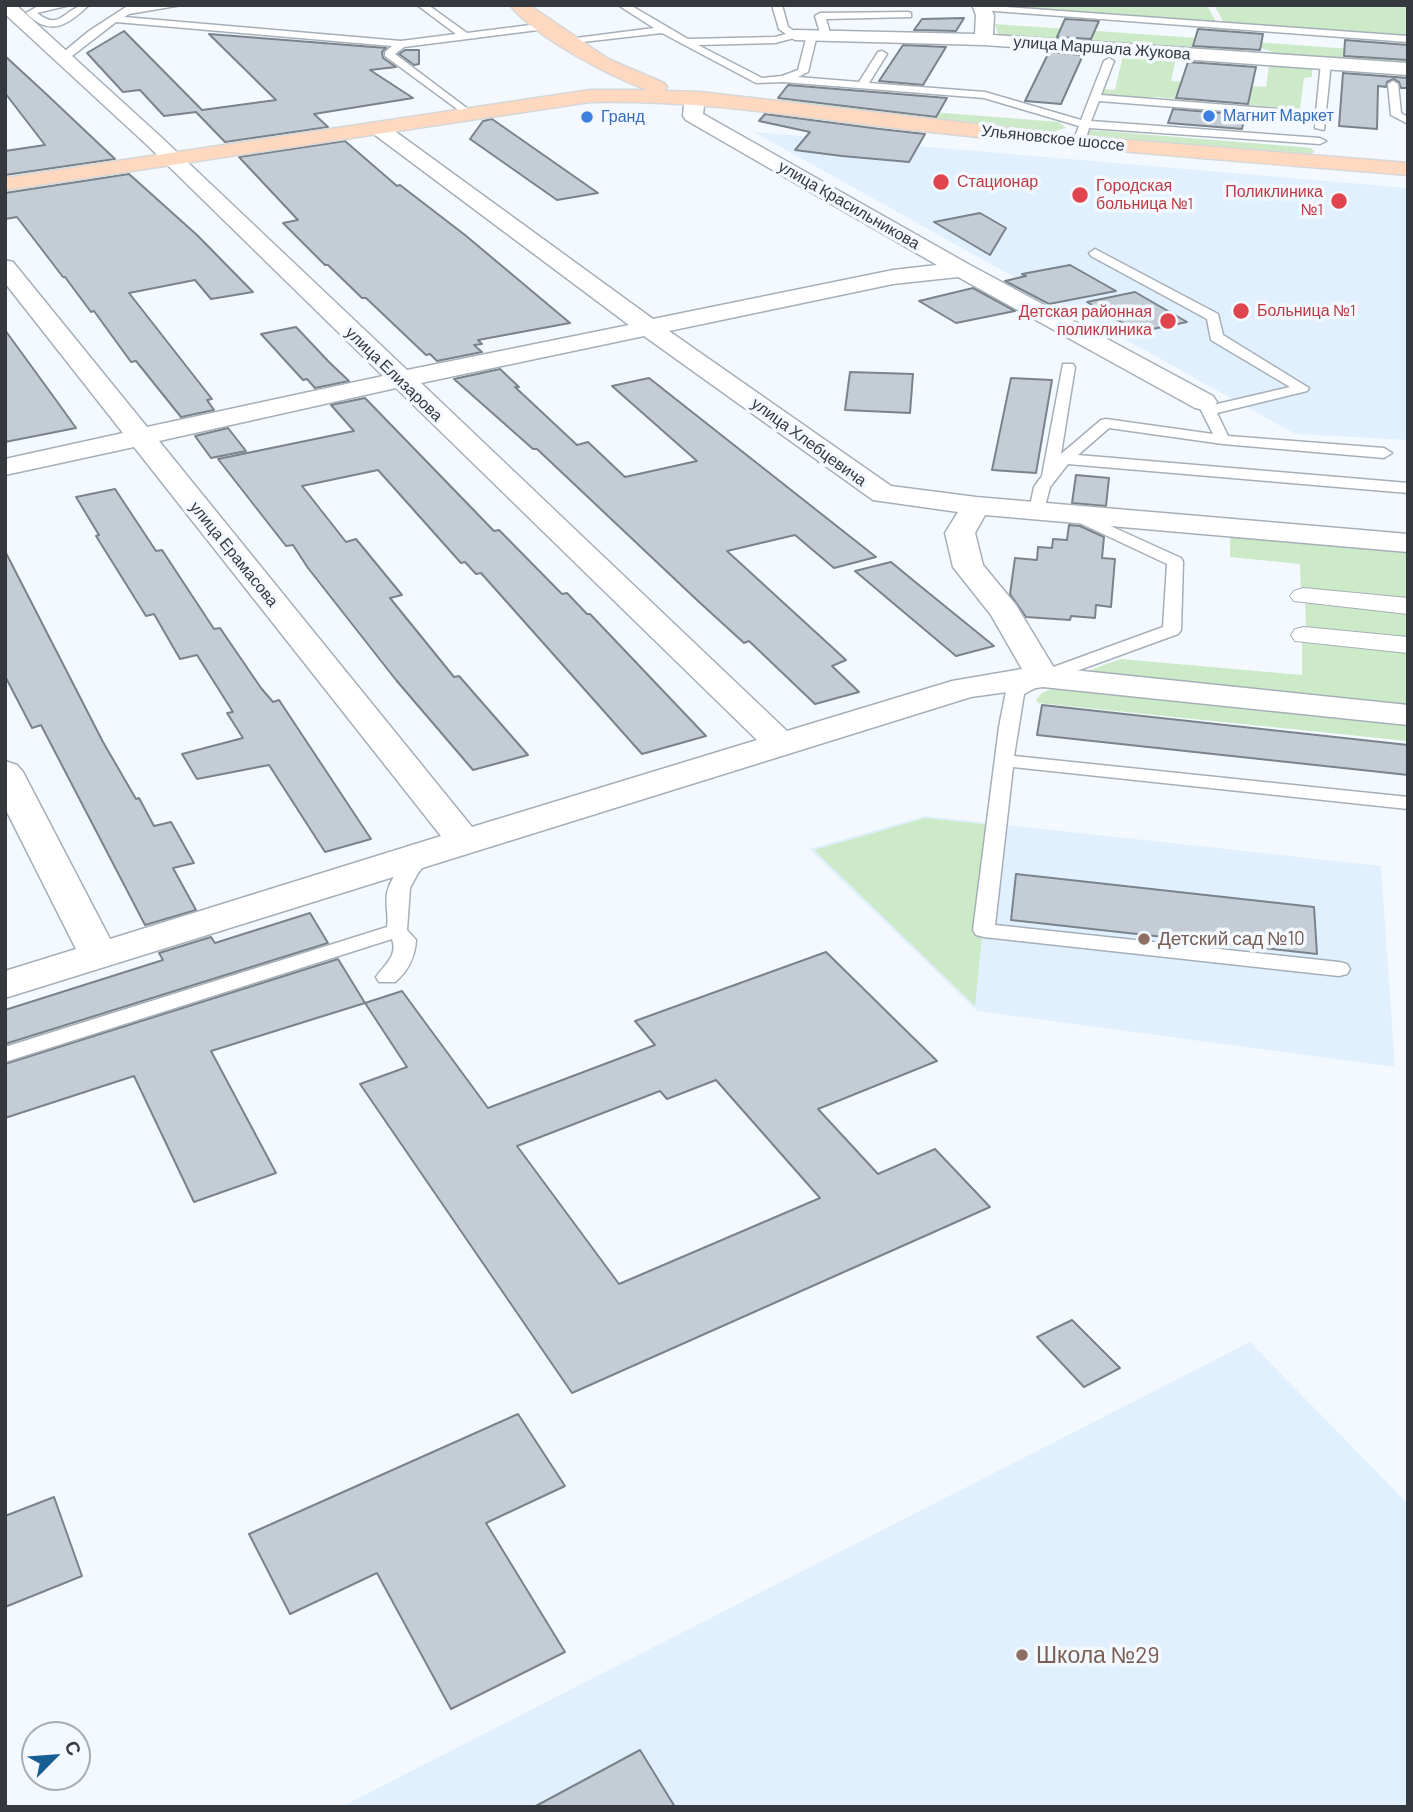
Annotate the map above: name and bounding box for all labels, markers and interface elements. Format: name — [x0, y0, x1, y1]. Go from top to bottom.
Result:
street label: улица Маршала Жукова — [1013, 32, 1191, 64]
place label: Магнит Маркет — [1223, 106, 1334, 126]
place label: Гранд — [601, 107, 645, 127]
marker: Магнит Маркет — [1201, 108, 1217, 124]
marker: Гранд — [579, 109, 595, 125]
street label: Ульяновское шоссе — [980, 121, 1126, 155]
street label: улица Красильникова — [775, 157, 923, 253]
marker: Стационар — [931, 172, 951, 192]
place label: Стационар — [957, 172, 1038, 192]
place label: Городская больница №1 — [1096, 176, 1193, 214]
place label: Поликлиника №1 — [1225, 182, 1323, 220]
marker: Городская больница №1 — [1070, 185, 1090, 205]
marker: Поликлиника №1 — [1329, 191, 1349, 211]
marker: Больница №1 — [1231, 301, 1251, 321]
place label: Больница №1 — [1257, 301, 1356, 321]
place label: Детская районная поликлиника — [1019, 302, 1152, 340]
marker: Детская районная поликлиника — [1158, 311, 1178, 331]
street label: улица Елизарова — [342, 323, 446, 425]
street label: улица Хлебцевича — [748, 394, 870, 490]
street label: улица Ерамасова — [186, 498, 282, 610]
place label: Детский сад №10 — [1158, 928, 1305, 950]
marker: Детский сад №10 — [1136, 931, 1152, 947]
place label: Школа №29 — [1036, 1641, 1159, 1669]
marker: Школа №29 — [1014, 1647, 1030, 1663]
north arrow — [21, 1721, 91, 1791]
text: С — [60, 1737, 87, 1759]

